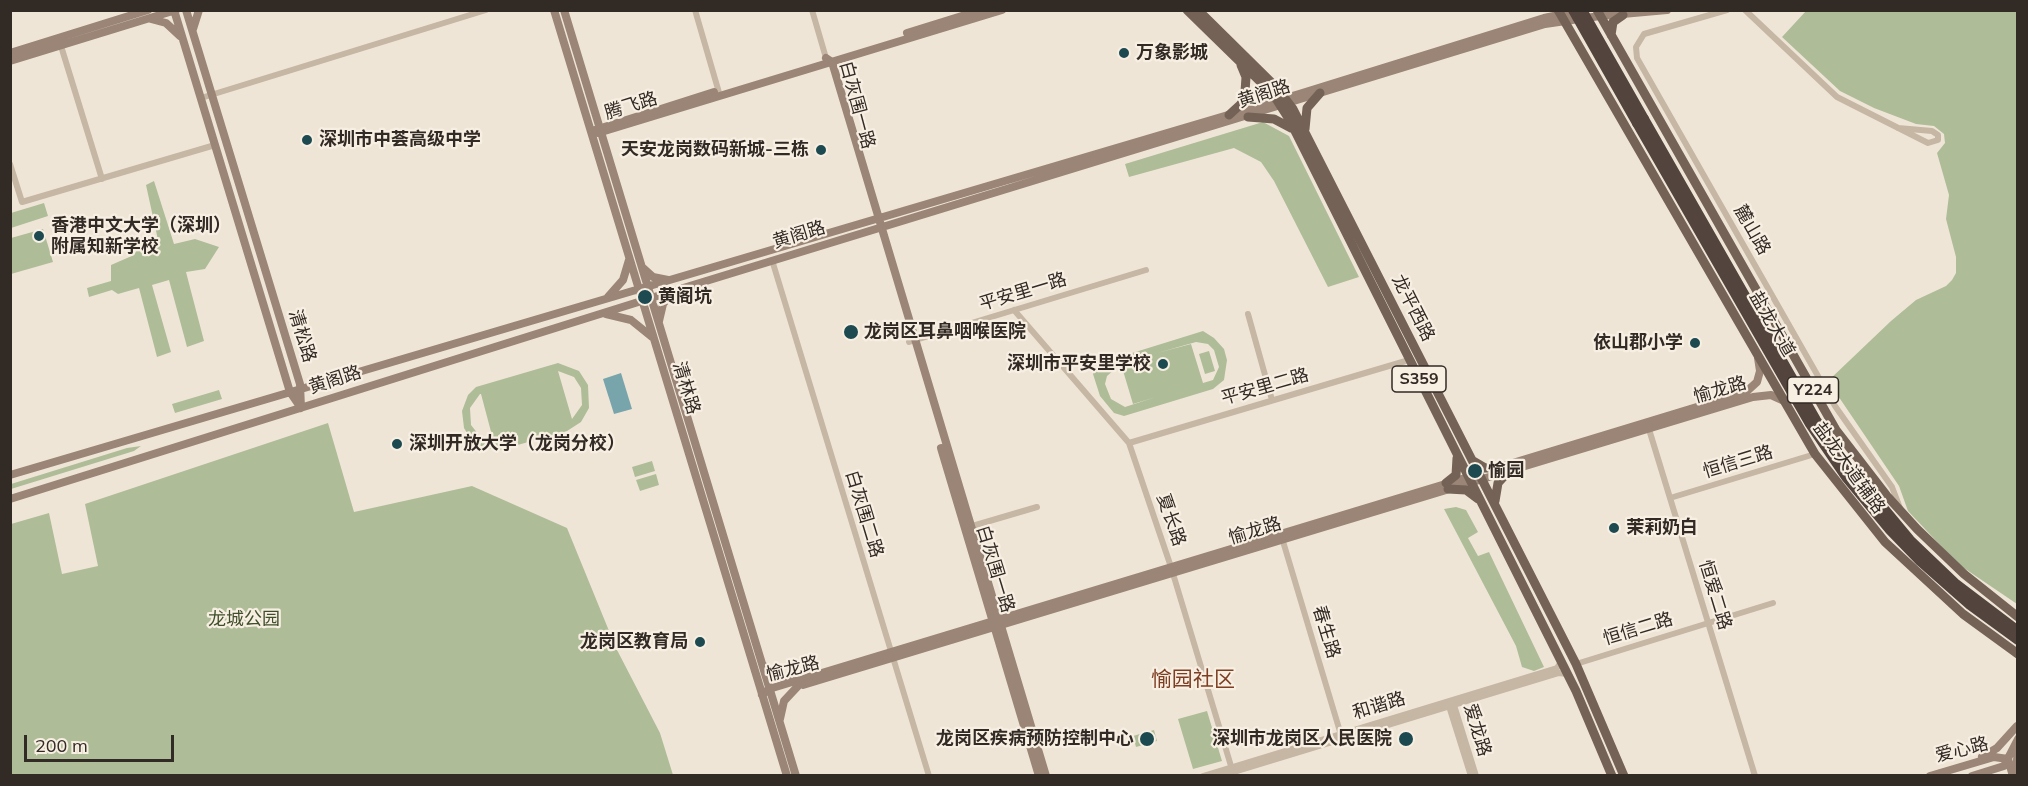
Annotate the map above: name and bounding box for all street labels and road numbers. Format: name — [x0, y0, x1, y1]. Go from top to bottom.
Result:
street label: 白灰围一路 — [835, 59, 879, 151]
street label: 黄阁路 — [1235, 75, 1293, 113]
street label: 腾飞路 — [602, 88, 660, 124]
street label: 麓山路 — [1729, 201, 1775, 259]
street label: 黄阁路 — [770, 217, 828, 253]
street label: 平安里一路 — [977, 269, 1069, 315]
street label: 龙平西路 — [1387, 271, 1439, 345]
street label: 盐龙大道 — [1745, 287, 1799, 361]
street label: 清松路 — [284, 307, 320, 365]
street label: 清林路 — [668, 359, 704, 417]
street label: 黄阁路 — [306, 361, 364, 399]
street label: 平安里二路 — [1219, 364, 1311, 410]
road number: S359 — [1392, 366, 1446, 392]
street label: 愉龙路 — [1691, 372, 1749, 408]
road number: Y224 — [1788, 377, 1838, 403]
street label: 盐龙大道辅路 — [1809, 418, 1889, 518]
street label: 恒信三路 — [1700, 441, 1776, 483]
street label: 白灰围二路 — [841, 468, 887, 560]
street label: 夏长路 — [1152, 491, 1190, 549]
street label: 愉龙路 — [1226, 513, 1284, 549]
street label: 白灰围一路 — [972, 523, 1018, 615]
street label: 恒爱二路 — [1694, 557, 1736, 633]
street label: 春生路 — [1308, 603, 1344, 661]
street label: 恒信二路 — [1600, 608, 1676, 650]
street label: 愉龙路 — [764, 652, 822, 686]
street label: 和谐路 — [1350, 688, 1408, 724]
street label: 爱龙路 — [1459, 701, 1495, 759]
street label: 爱心路 — [1933, 733, 1991, 767]

